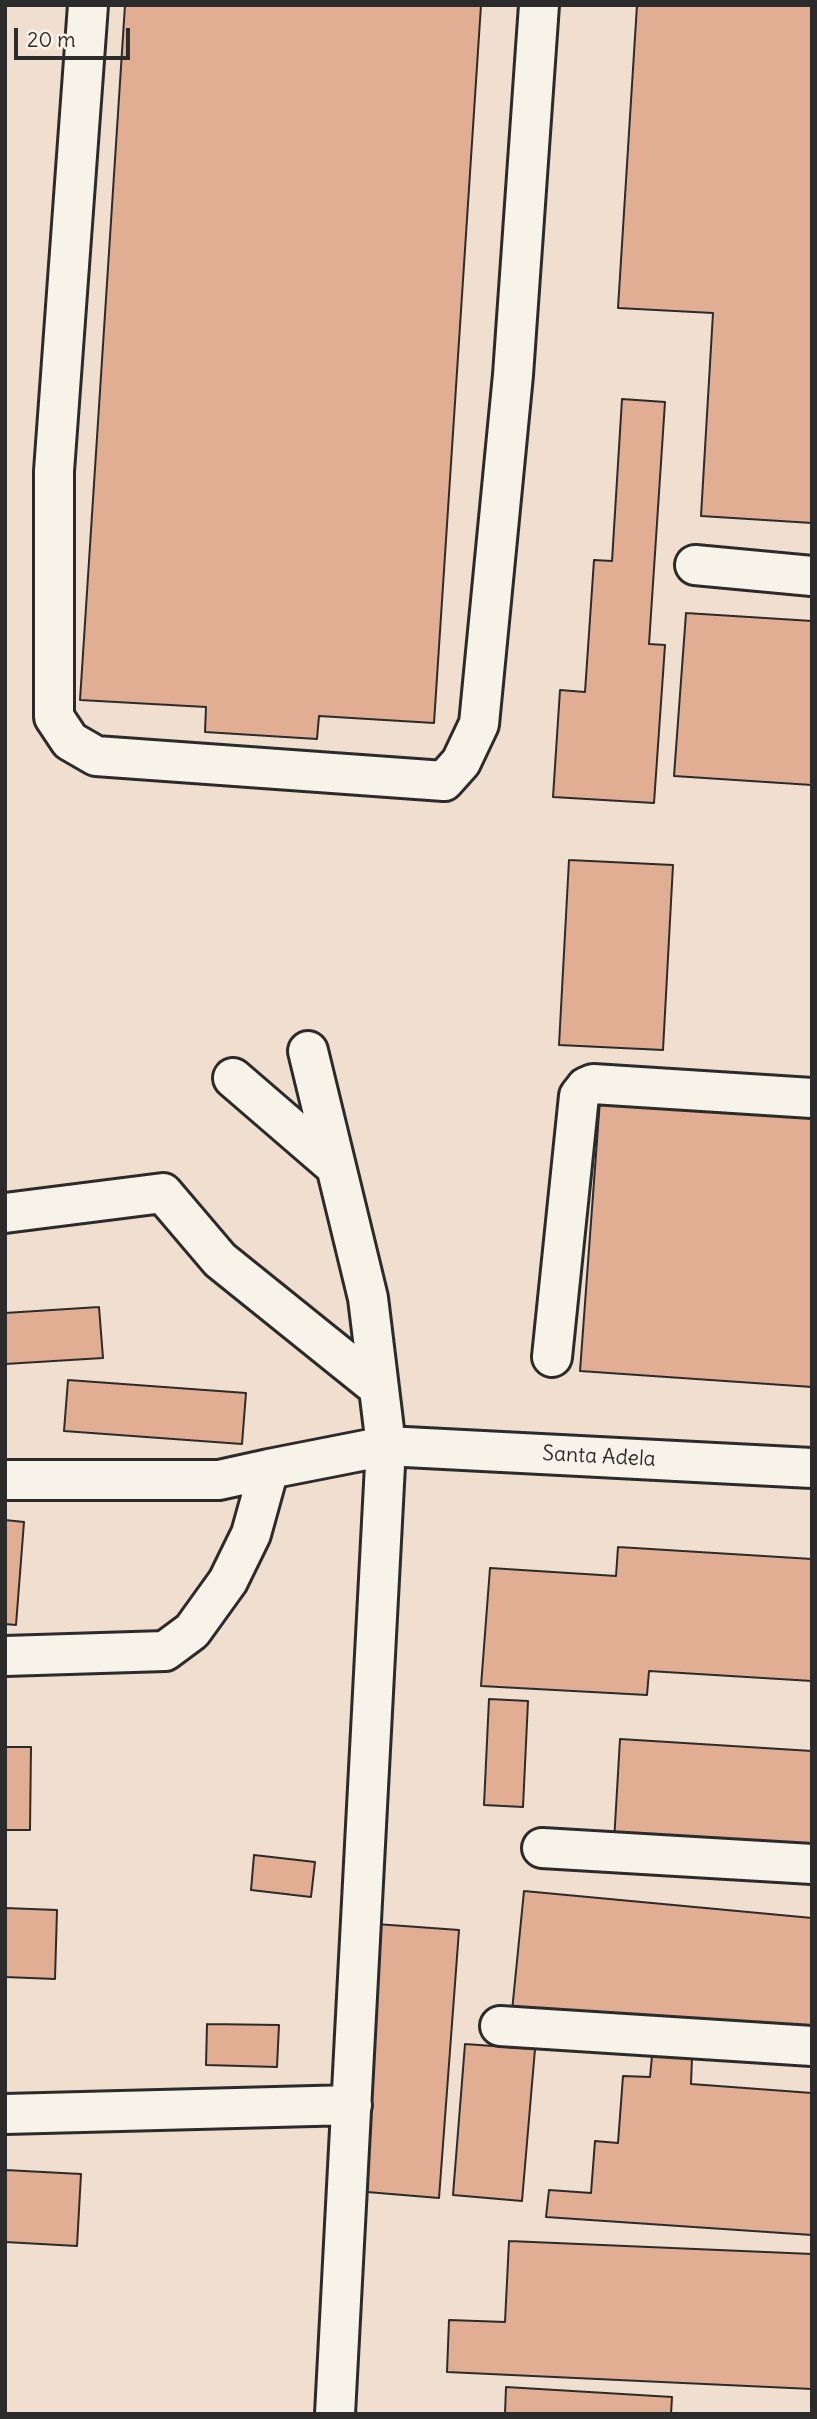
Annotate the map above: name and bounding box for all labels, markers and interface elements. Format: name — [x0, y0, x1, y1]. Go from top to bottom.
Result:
scale bar — [18, 14, 133, 58]
text: 20 m — [27, 26, 76, 53]
street label: Santa Adela — [542, 1441, 656, 1473]

